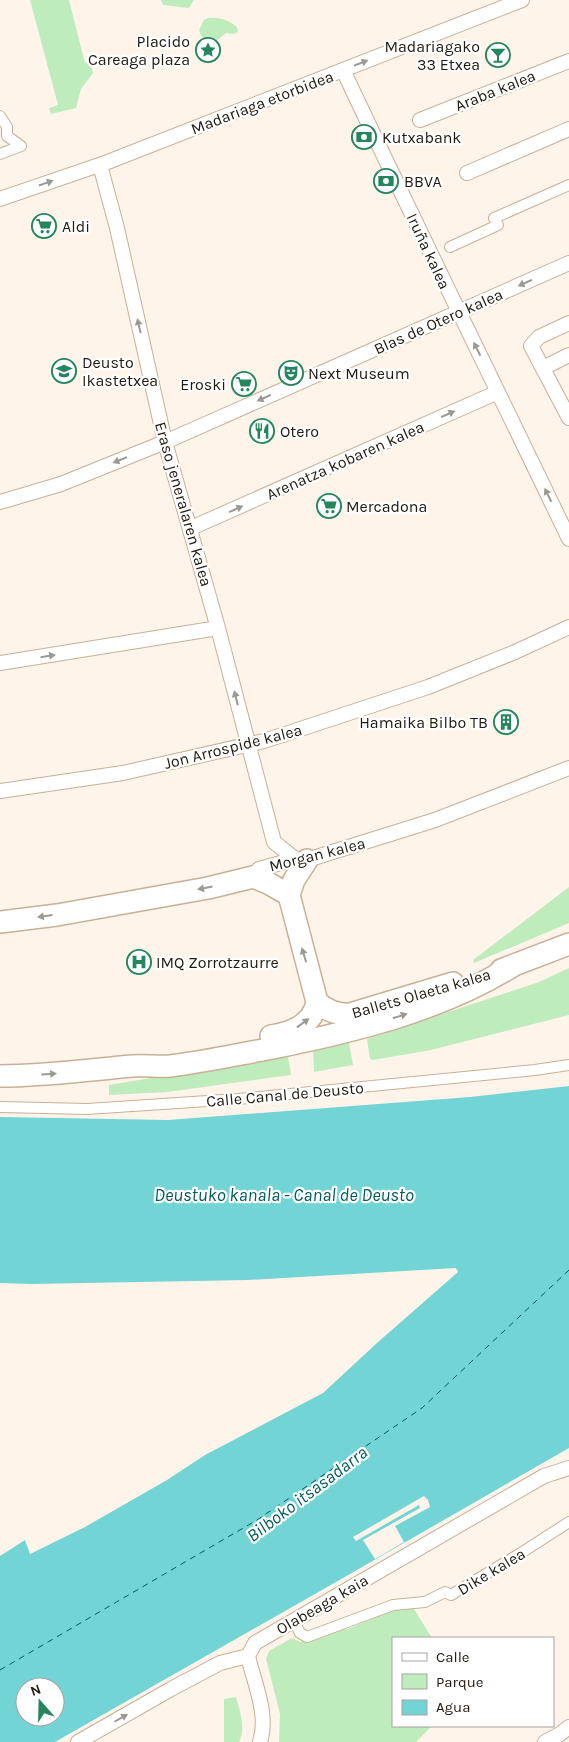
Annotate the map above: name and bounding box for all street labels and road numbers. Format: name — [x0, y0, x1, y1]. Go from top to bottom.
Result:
street label: Araba kalea — [452, 66, 538, 115]
street label: Madariaga etorbidea — [188, 67, 336, 138]
street label: Iruña kalea — [403, 210, 454, 292]
street label: Blas de Otero kalea — [371, 284, 506, 358]
street label: Arenatza kobaren kalea — [263, 417, 427, 504]
street label: Eraso jeneralaren kalea — [151, 420, 216, 589]
street label: Jon Arrospide kalea — [162, 720, 304, 773]
street label: Morgan kalea — [267, 833, 367, 876]
street label: Ballets Olaeta kalea — [349, 965, 493, 1022]
street label: Calle Canal de Deusto — [205, 1078, 365, 1111]
street label: Dike kalea — [454, 1544, 529, 1599]
street label: Olabeaga kaia — [273, 1570, 372, 1638]

